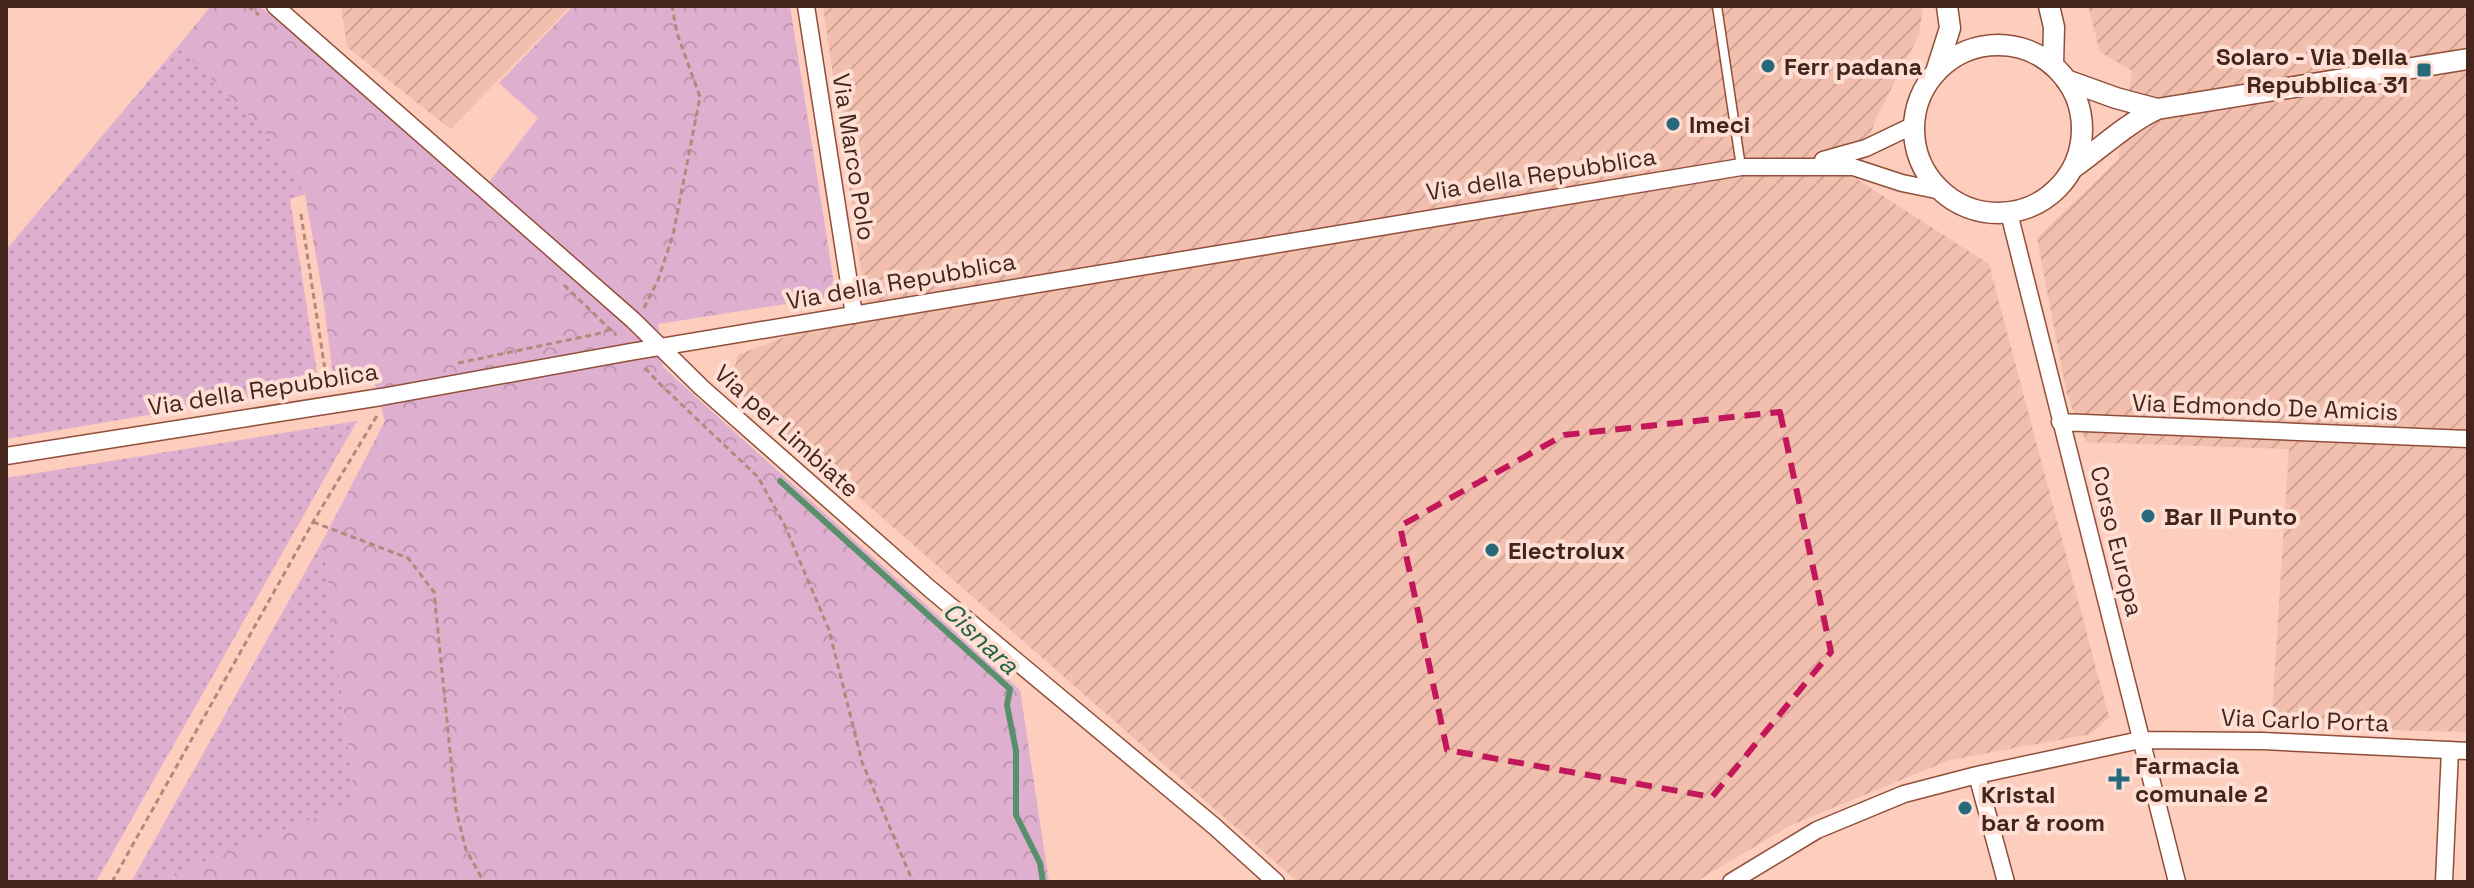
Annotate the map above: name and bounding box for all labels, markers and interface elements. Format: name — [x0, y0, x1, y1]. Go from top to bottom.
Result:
place label: Solaro - Via Della Repubblica 31 — [2216, 41, 2408, 100]
place label: Ferr padana — [1784, 51, 1923, 82]
marker: Ferr padana — [1759, 57, 1777, 75]
marker: Solaro - Via Della Repubblica 31 — [2415, 61, 2433, 79]
street label: Via Marco Polo — [825, 71, 883, 243]
place label: Imeci — [1689, 109, 1750, 140]
marker: Imeci — [1664, 115, 1682, 133]
street label: Via della Repubblica — [1424, 140, 1658, 207]
street label: Via della Repubblica — [784, 246, 1018, 316]
street label: Via della Repubblica — [146, 355, 380, 422]
street label: Via per Limbiate — [708, 358, 866, 504]
street label: Via Edmondo De Amicis — [2131, 387, 2399, 427]
street label: Corso Europa — [2083, 463, 2151, 619]
place label: Bar Il Punto — [2164, 501, 2297, 532]
marker: Bar Il Punto — [2139, 507, 2157, 525]
place label: Electrolux — [1508, 535, 1625, 566]
marker: Electrolux — [1483, 541, 1501, 559]
water label: Cisnara — [936, 594, 1027, 683]
street label: Via Carlo Porta — [2220, 702, 2390, 738]
place label: Farmacia comunale 2 — [2135, 750, 2268, 809]
marker: Farmacia comunale 2 — [2110, 770, 2128, 788]
place label: Kristal bar & room — [1981, 779, 2105, 838]
marker: Kristal bar & room — [1956, 799, 1974, 817]

